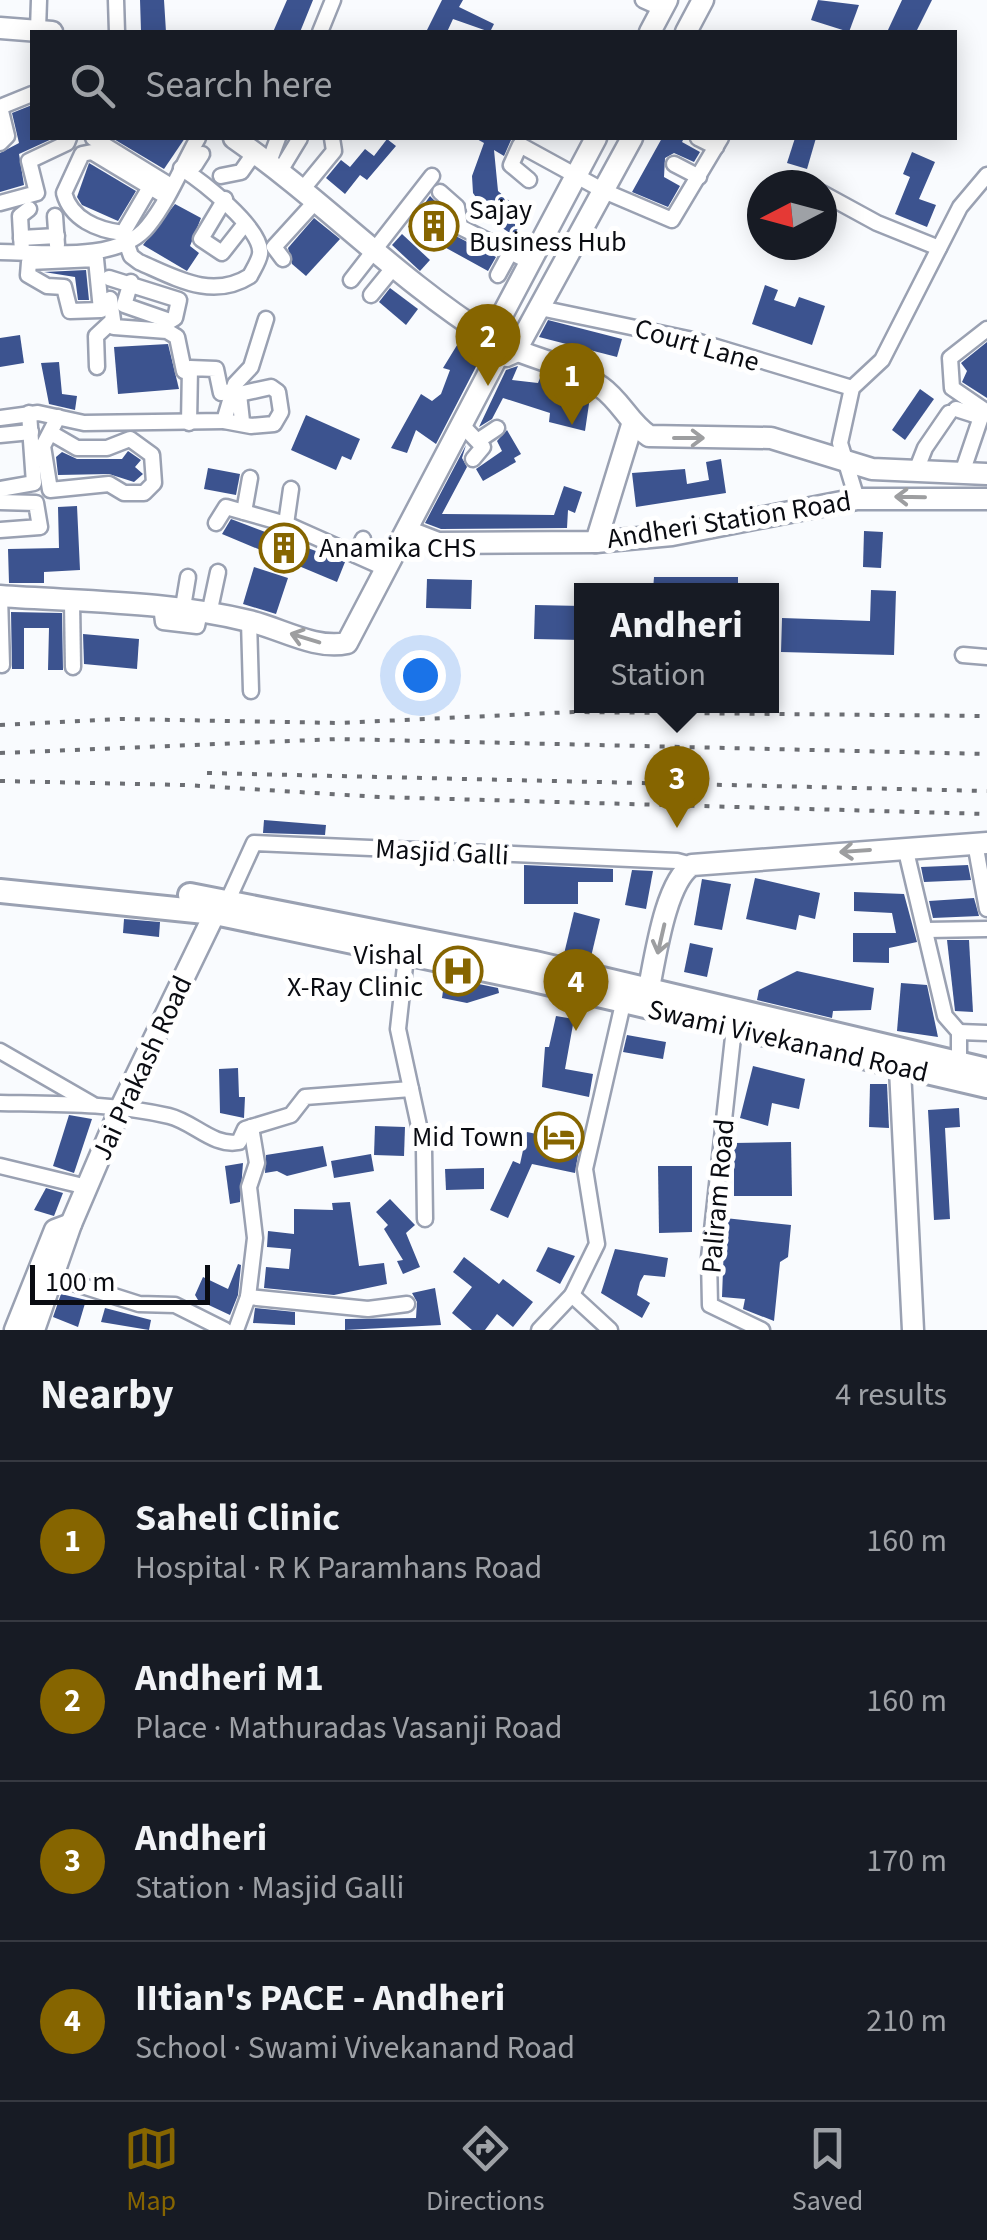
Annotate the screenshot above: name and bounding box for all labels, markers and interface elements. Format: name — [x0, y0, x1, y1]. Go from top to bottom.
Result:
search box — [30, 30, 957, 140]
icon: search — [65, 58, 120, 113]
text: Search here — [145, 58, 332, 112]
north arrow — [747, 170, 837, 260]
place label: Sajay Business Hub — [469, 190, 627, 262]
building icon: Sajay Business Hub — [408, 200, 460, 252]
pin: 2 — [456, 304, 520, 386]
street label: Court Lane — [630, 308, 764, 382]
pin: 1 — [540, 342, 604, 425]
one-way arrow — [672, 429, 704, 448]
street label: Andheri Station Road — [604, 481, 854, 559]
one-way arrow — [894, 488, 926, 506]
building icon: Anamika CHS — [258, 522, 310, 574]
place label: Anamika CHS — [319, 528, 476, 568]
popup — [574, 583, 779, 713]
text: Andheri — [610, 598, 743, 652]
one-way arrow — [290, 628, 322, 646]
your location — [395, 650, 446, 701]
text: Station — [610, 652, 706, 698]
pin: 3 — [644, 746, 710, 828]
street label: Masjid Galli — [374, 829, 510, 875]
one-way arrow — [839, 841, 871, 860]
one-way arrow — [651, 922, 669, 954]
place label: Vishal X-Ray Clinic — [287, 935, 423, 1007]
hospital icon: Vishal X-Ray Clinic — [432, 945, 484, 997]
pin: 4 — [544, 948, 608, 1031]
street label: Jai Prakash Road — [82, 969, 202, 1167]
street label: Swami Vivekanand Road — [644, 989, 932, 1093]
hotel icon: Mid Town — [533, 1111, 585, 1163]
place label: Mid Town — [412, 1117, 524, 1157]
street label: Paliram Road — [691, 1117, 745, 1275]
scale bar — [30, 1260, 210, 1304]
text: 100 m — [45, 1262, 116, 1302]
text: Nearby — [40, 1365, 174, 1425]
text: 4 results — [835, 1372, 947, 1418]
text: Saheli Clinic — [135, 1491, 340, 1545]
text: 1 — [64, 1518, 81, 1564]
text: 160 m — [866, 1518, 947, 1564]
text: Hospital · R K Paramhans Road — [135, 1545, 542, 1591]
text: Andheri M1 — [135, 1651, 324, 1705]
text: 2 — [64, 1678, 81, 1724]
text: 160 m — [866, 1678, 947, 1724]
text: Place · Mathuradas Vasanji Road — [135, 1705, 563, 1751]
text: Andheri — [135, 1811, 267, 1865]
text: 3 — [64, 1838, 81, 1884]
text: 170 m — [866, 1838, 947, 1884]
text: Station · Masjid Galli — [135, 1865, 404, 1911]
text: IItian's PACE - Andheri — [135, 1971, 505, 2025]
text: 4 — [64, 1998, 81, 2044]
text: 210 m — [866, 1998, 947, 2044]
text: School · Swami Vivekanand Road — [135, 2025, 575, 2071]
tab: Map — [124, 2121, 179, 2221]
tab: Directions — [426, 2121, 545, 2221]
tab: Saved — [792, 2121, 863, 2221]

